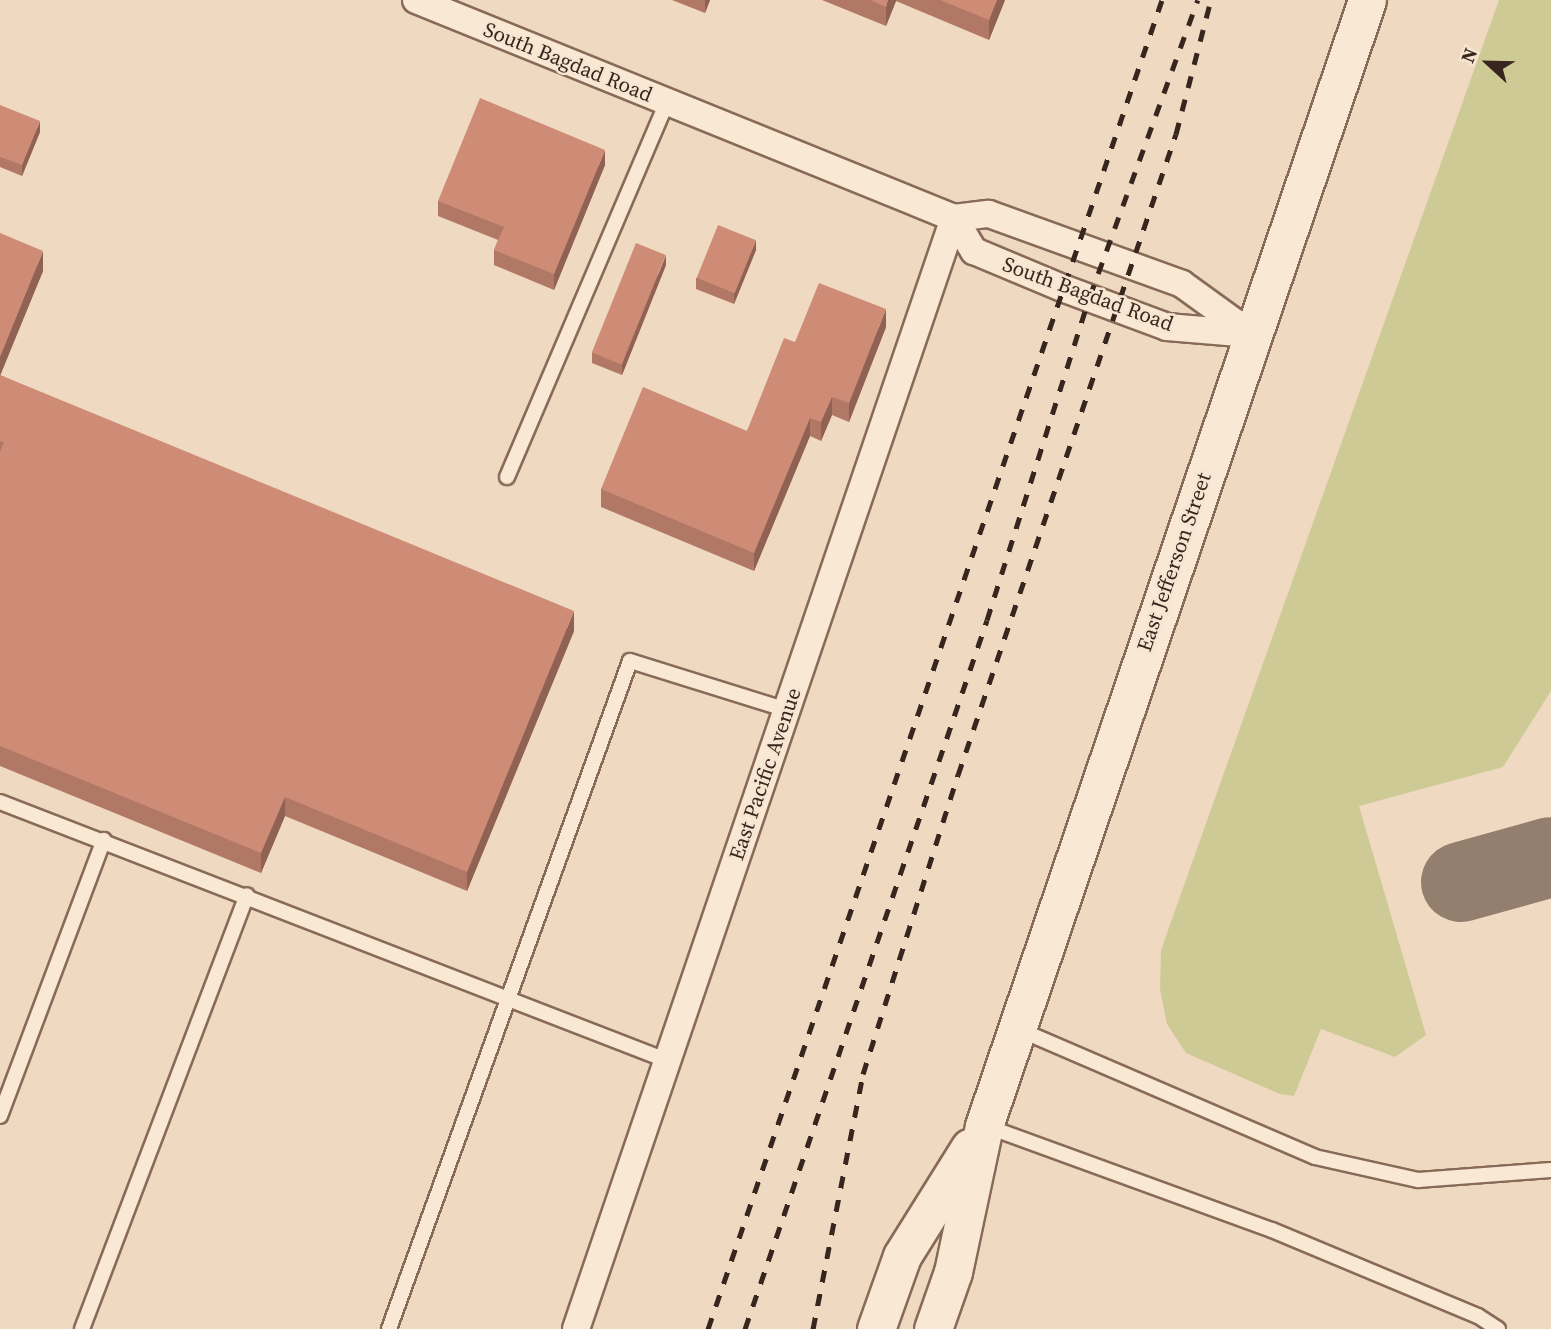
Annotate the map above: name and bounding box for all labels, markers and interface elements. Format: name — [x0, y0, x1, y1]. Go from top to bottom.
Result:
street label: South Bagdad Road — [480, 17, 656, 107]
north arrow — [1453, 28, 1523, 98]
text: N — [1454, 44, 1483, 66]
street label: South Bagdad Road — [999, 251, 1177, 337]
street label: East Jefferson Street — [1132, 469, 1216, 655]
street label: East Pacific Avenue — [724, 685, 806, 863]

